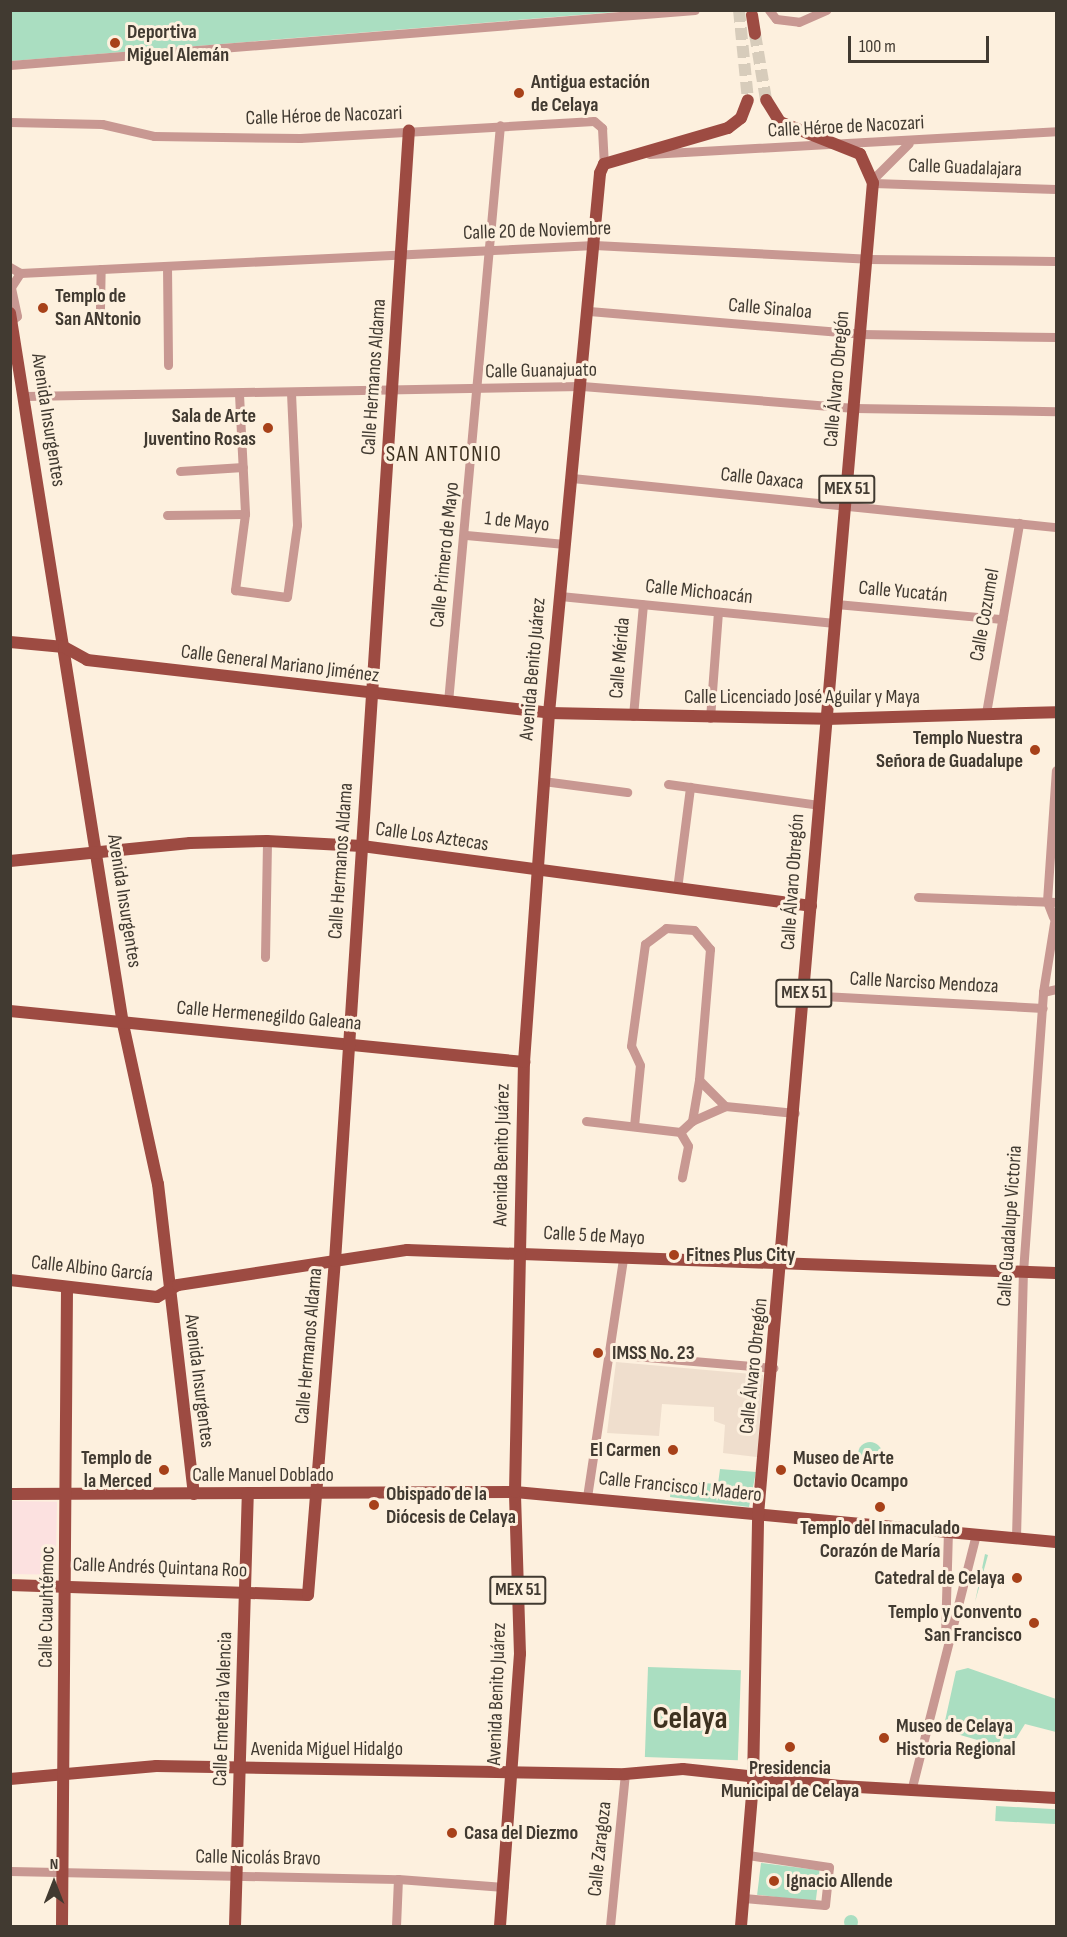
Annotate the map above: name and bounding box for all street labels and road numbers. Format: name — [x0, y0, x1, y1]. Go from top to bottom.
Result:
street label: Calle Héroe de Nacozari — [245, 101, 403, 131]
street label: Calle Héroe de Nacozari — [767, 111, 925, 143]
street label: Calle Guadalajara — [908, 154, 1022, 182]
street label: Calle 20 de Noviembre — [463, 216, 611, 246]
street label: Calle Sinaloa — [727, 293, 813, 325]
street label: Calle Hermanos Aldama — [357, 298, 391, 456]
street label: Calle Álvaro Obregón — [819, 310, 855, 448]
street label: Avenida Insurgentes — [26, 352, 70, 488]
street label: Calle Guanajuato — [485, 358, 597, 384]
street label: Calle Oaxaca — [719, 463, 805, 495]
road number: MEX 51 — [817, 474, 877, 504]
street label: Calle Primero de Mayo — [425, 481, 465, 629]
street label: 1 de Mayo — [483, 507, 551, 537]
street label: Calle Cozumel — [965, 567, 1005, 663]
street label: Calle Michoacán — [644, 574, 754, 610]
street label: Calle Yucatán — [857, 576, 949, 608]
street label: Avenida Benito Juárez — [515, 597, 551, 741]
street label: Calle Mérida — [605, 617, 635, 699]
street label: Calle General Mariano Jiménez — [179, 640, 381, 688]
street label: Calle Licenciado José Aguilar y Maya — [684, 685, 920, 709]
street label: Calle Hermanos Aldama — [324, 782, 358, 940]
street label: Calle Álvaro Obregón — [776, 813, 810, 951]
street label: Calle Los Aztecas — [374, 817, 490, 857]
street label: Avenida Insurgentes — [102, 833, 146, 969]
street label: Calle Narciso Mendoza — [849, 967, 999, 999]
road number: MEX 51 — [774, 978, 834, 1008]
street label: Calle Hermenegildo Galeana — [175, 996, 363, 1036]
street label: Avenida Benito Juárez — [489, 1083, 515, 1227]
street label: Calle Guadalupe Victoria — [992, 1145, 1028, 1307]
street label: Calle 5 de Mayo — [543, 1221, 645, 1251]
street label: Calle Albino García — [30, 1251, 154, 1287]
street label: Calle Hermanos Aldama — [290, 1267, 328, 1425]
street label: Calle Álvaro Obregón — [735, 1297, 773, 1435]
street label: Avenida Insurgentes — [179, 1313, 219, 1449]
street label: Calle Manuel Doblado — [192, 1463, 334, 1487]
street label: Calle Francisco I. Madero — [597, 1466, 763, 1508]
street label: Calle Cuauhtémoc — [34, 1546, 60, 1668]
street label: Calle Andrés Quintana Roo — [72, 1553, 248, 1583]
road number: MEX 51 — [488, 1575, 548, 1605]
street label: Avenida Benito Juárez — [483, 1622, 511, 1766]
street label: Calle Emeteria Valencia — [208, 1631, 238, 1787]
street label: Avenida Miguel Hidalgo — [251, 1737, 403, 1761]
street label: Calle Zaragoza — [583, 1800, 617, 1898]
street label: Calle Nicolás Bravo — [195, 1845, 321, 1871]

